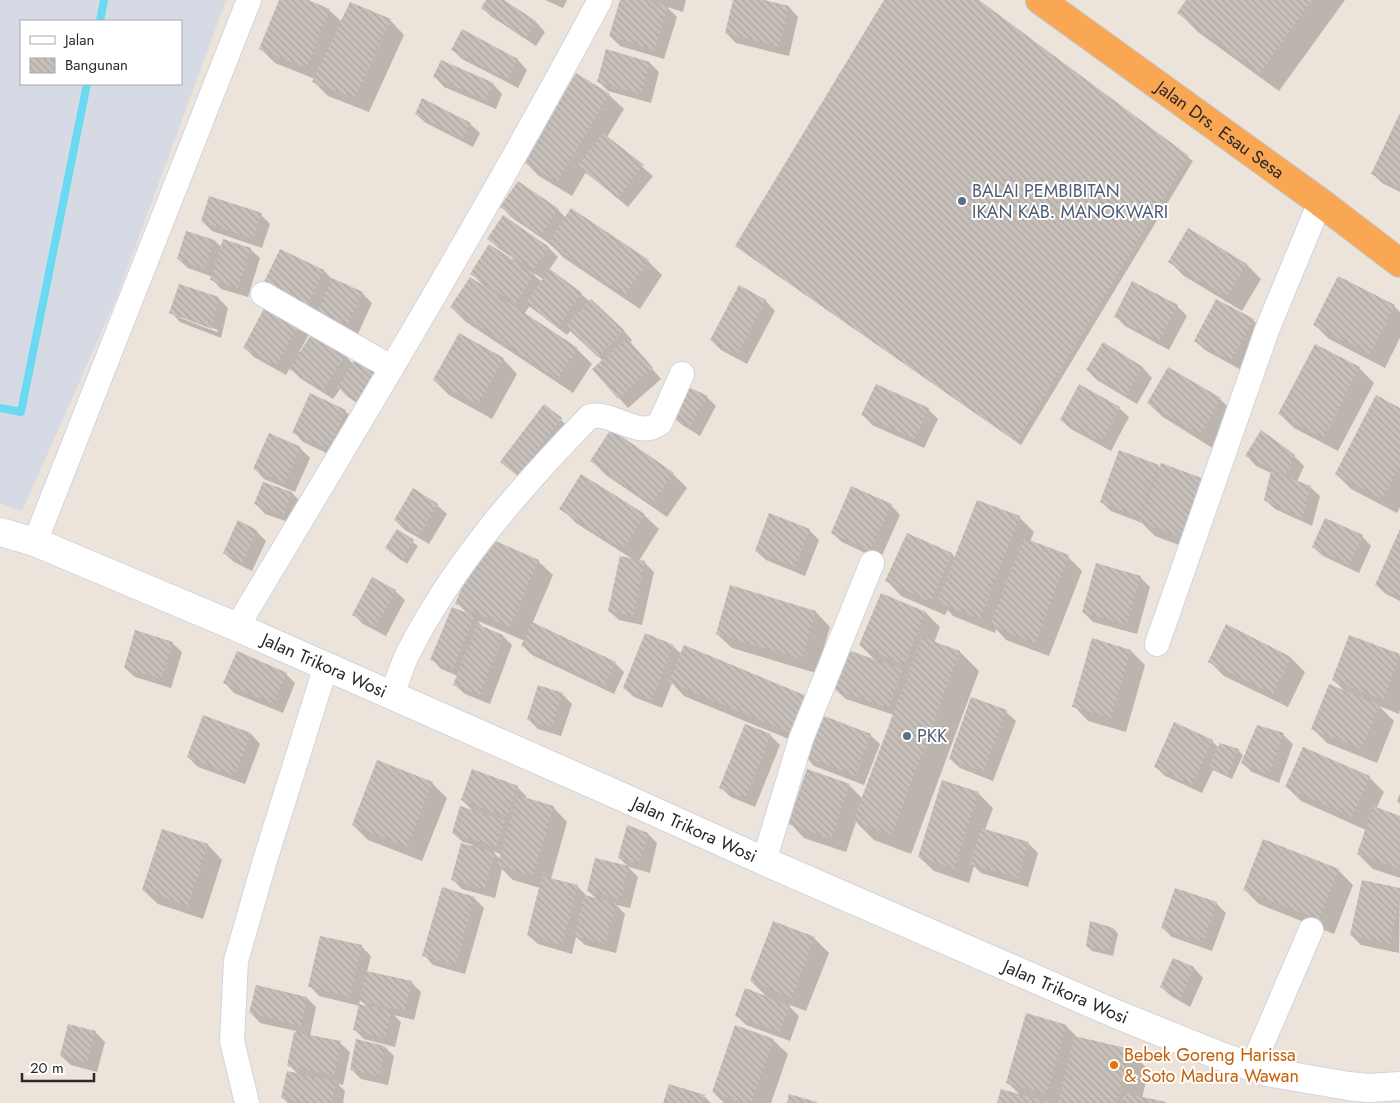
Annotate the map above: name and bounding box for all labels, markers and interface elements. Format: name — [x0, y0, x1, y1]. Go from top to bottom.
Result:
legend — [20, 20, 182, 85]
text: Jalan — [63, 29, 94, 51]
text: Bangunan — [65, 54, 128, 76]
street label: Jalan Drs. Esau Sesa — [1149, 73, 1290, 185]
place label: BALAI PEMBIBITAN IKAN KAB. MANOKWARI — [972, 178, 1168, 225]
marker: BALAI PEMBIBITAN IKAN KAB. MANOKWARI — [956, 195, 968, 207]
street label: Jalan Trikora Wosi — [256, 626, 391, 705]
place label: PKK — [917, 723, 948, 749]
marker: PKK — [901, 730, 913, 742]
street label: Jalan Trikora Wosi — [626, 789, 761, 869]
street label: Jalan Trikora Wosi — [997, 953, 1132, 1031]
place label: Bebek Goreng Harissa & Soto Madura Wawan — [1124, 1042, 1299, 1089]
scale bar — [22, 1050, 95, 1082]
text: 20 m — [30, 1057, 64, 1079]
marker: Bebek Goreng Harissa & Soto Madura Wawan — [1108, 1059, 1120, 1071]

